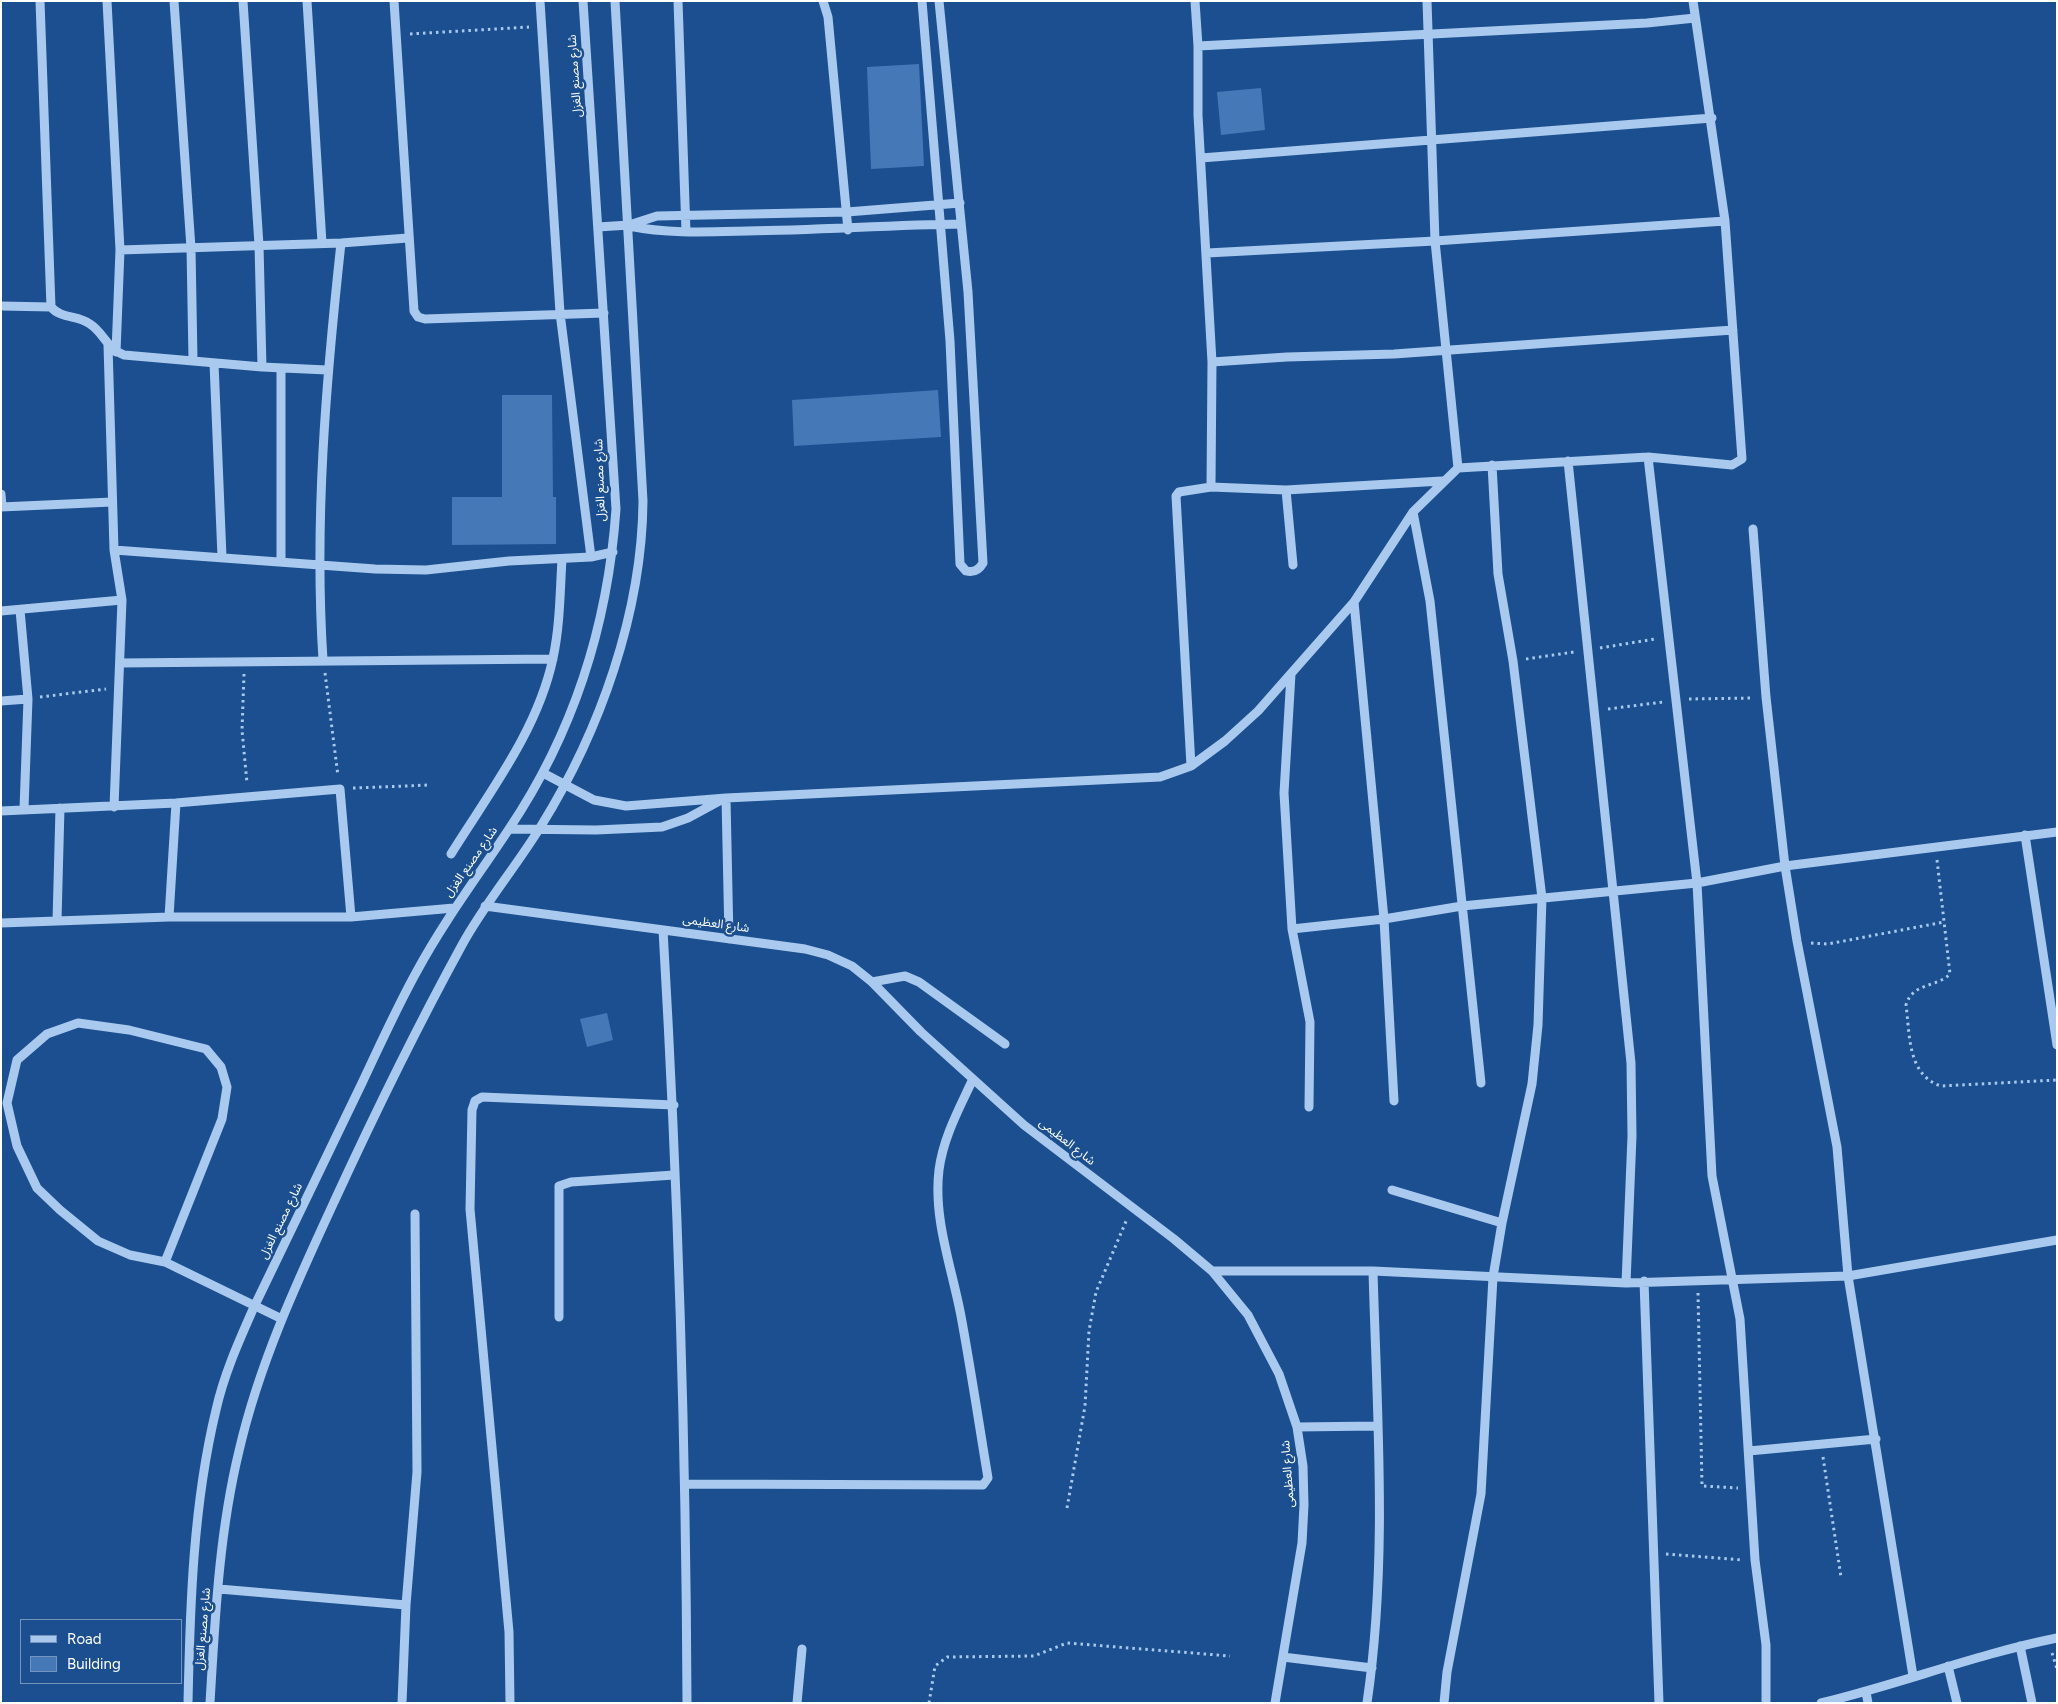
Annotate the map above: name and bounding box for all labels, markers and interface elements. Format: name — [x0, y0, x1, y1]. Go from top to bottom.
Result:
street label: شارع مصنع الغزل — [565, 34, 585, 118]
street label: شارع مصنع الغزل — [591, 438, 609, 522]
street label: شارع مصنع الغزل — [441, 824, 501, 900]
street label: شارع العظيمى — [682, 912, 750, 936]
street label: شارع العظيمى — [1036, 1116, 1098, 1168]
street label: شارع مصنع الغزل — [256, 1181, 306, 1261]
street label: شارع العظيمى — [1278, 1440, 1298, 1508]
street label: شارع مصنع الغزل — [192, 1587, 214, 1671]
legend — [20, 1619, 182, 1684]
text: Road — [67, 1630, 102, 1648]
text: Building — [67, 1655, 121, 1673]

